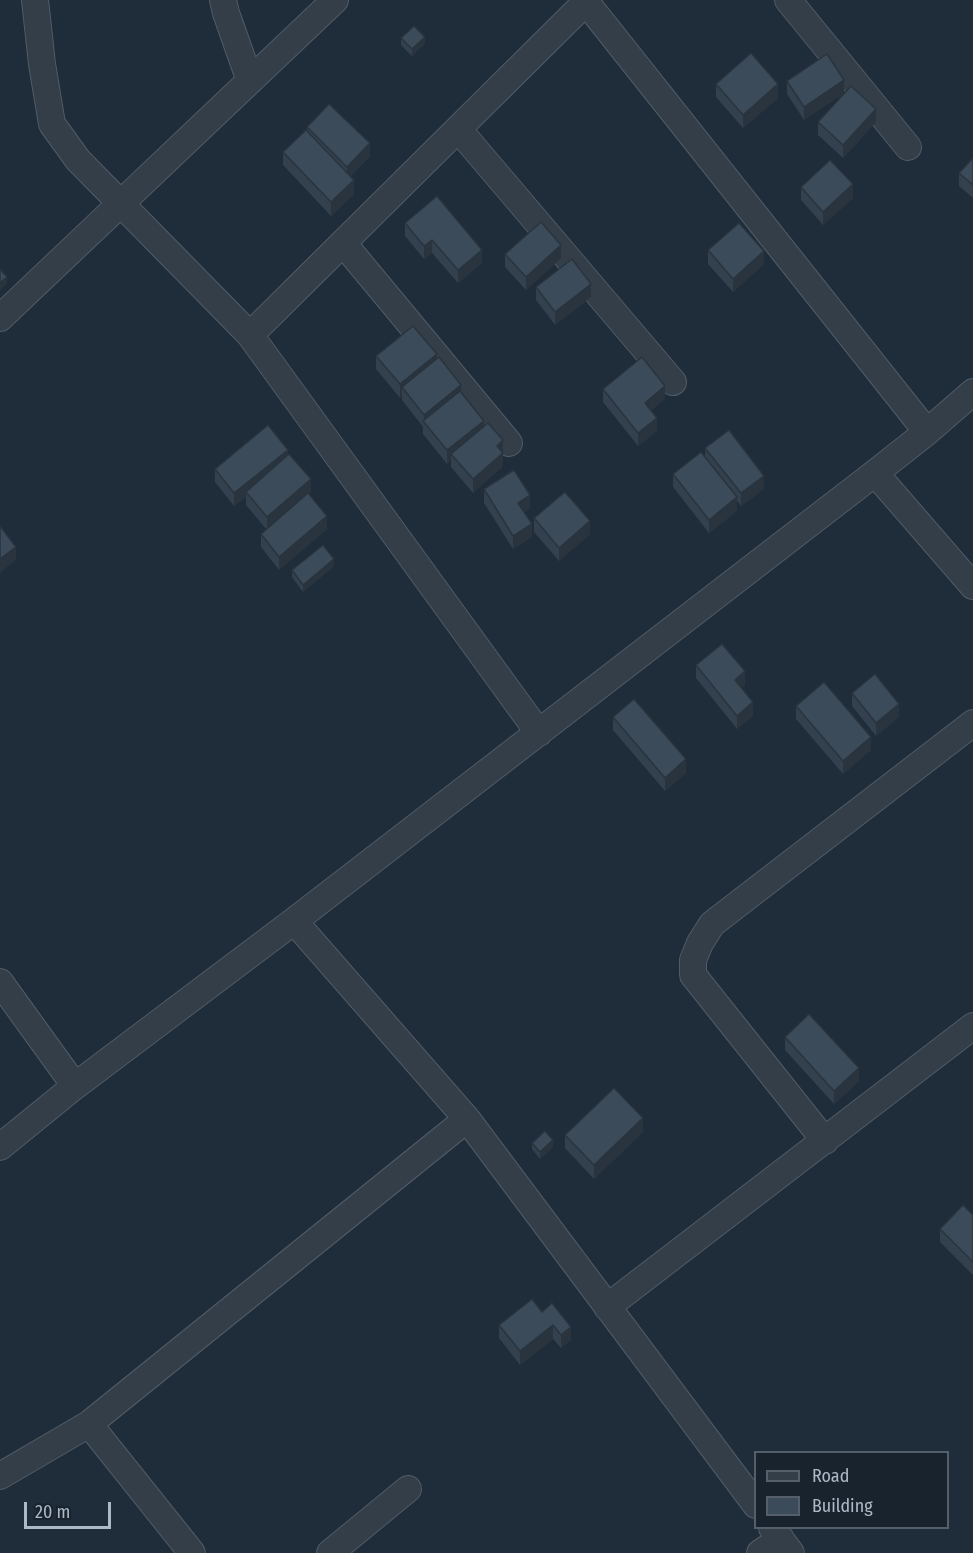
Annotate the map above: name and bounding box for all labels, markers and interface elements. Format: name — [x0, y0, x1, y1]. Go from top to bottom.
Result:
legend — [754, 1451, 949, 1529]
text: Road — [812, 1465, 849, 1487]
scale bar — [27, 1490, 114, 1528]
text: Building — [812, 1495, 873, 1517]
text: 20 m — [35, 1501, 70, 1523]

